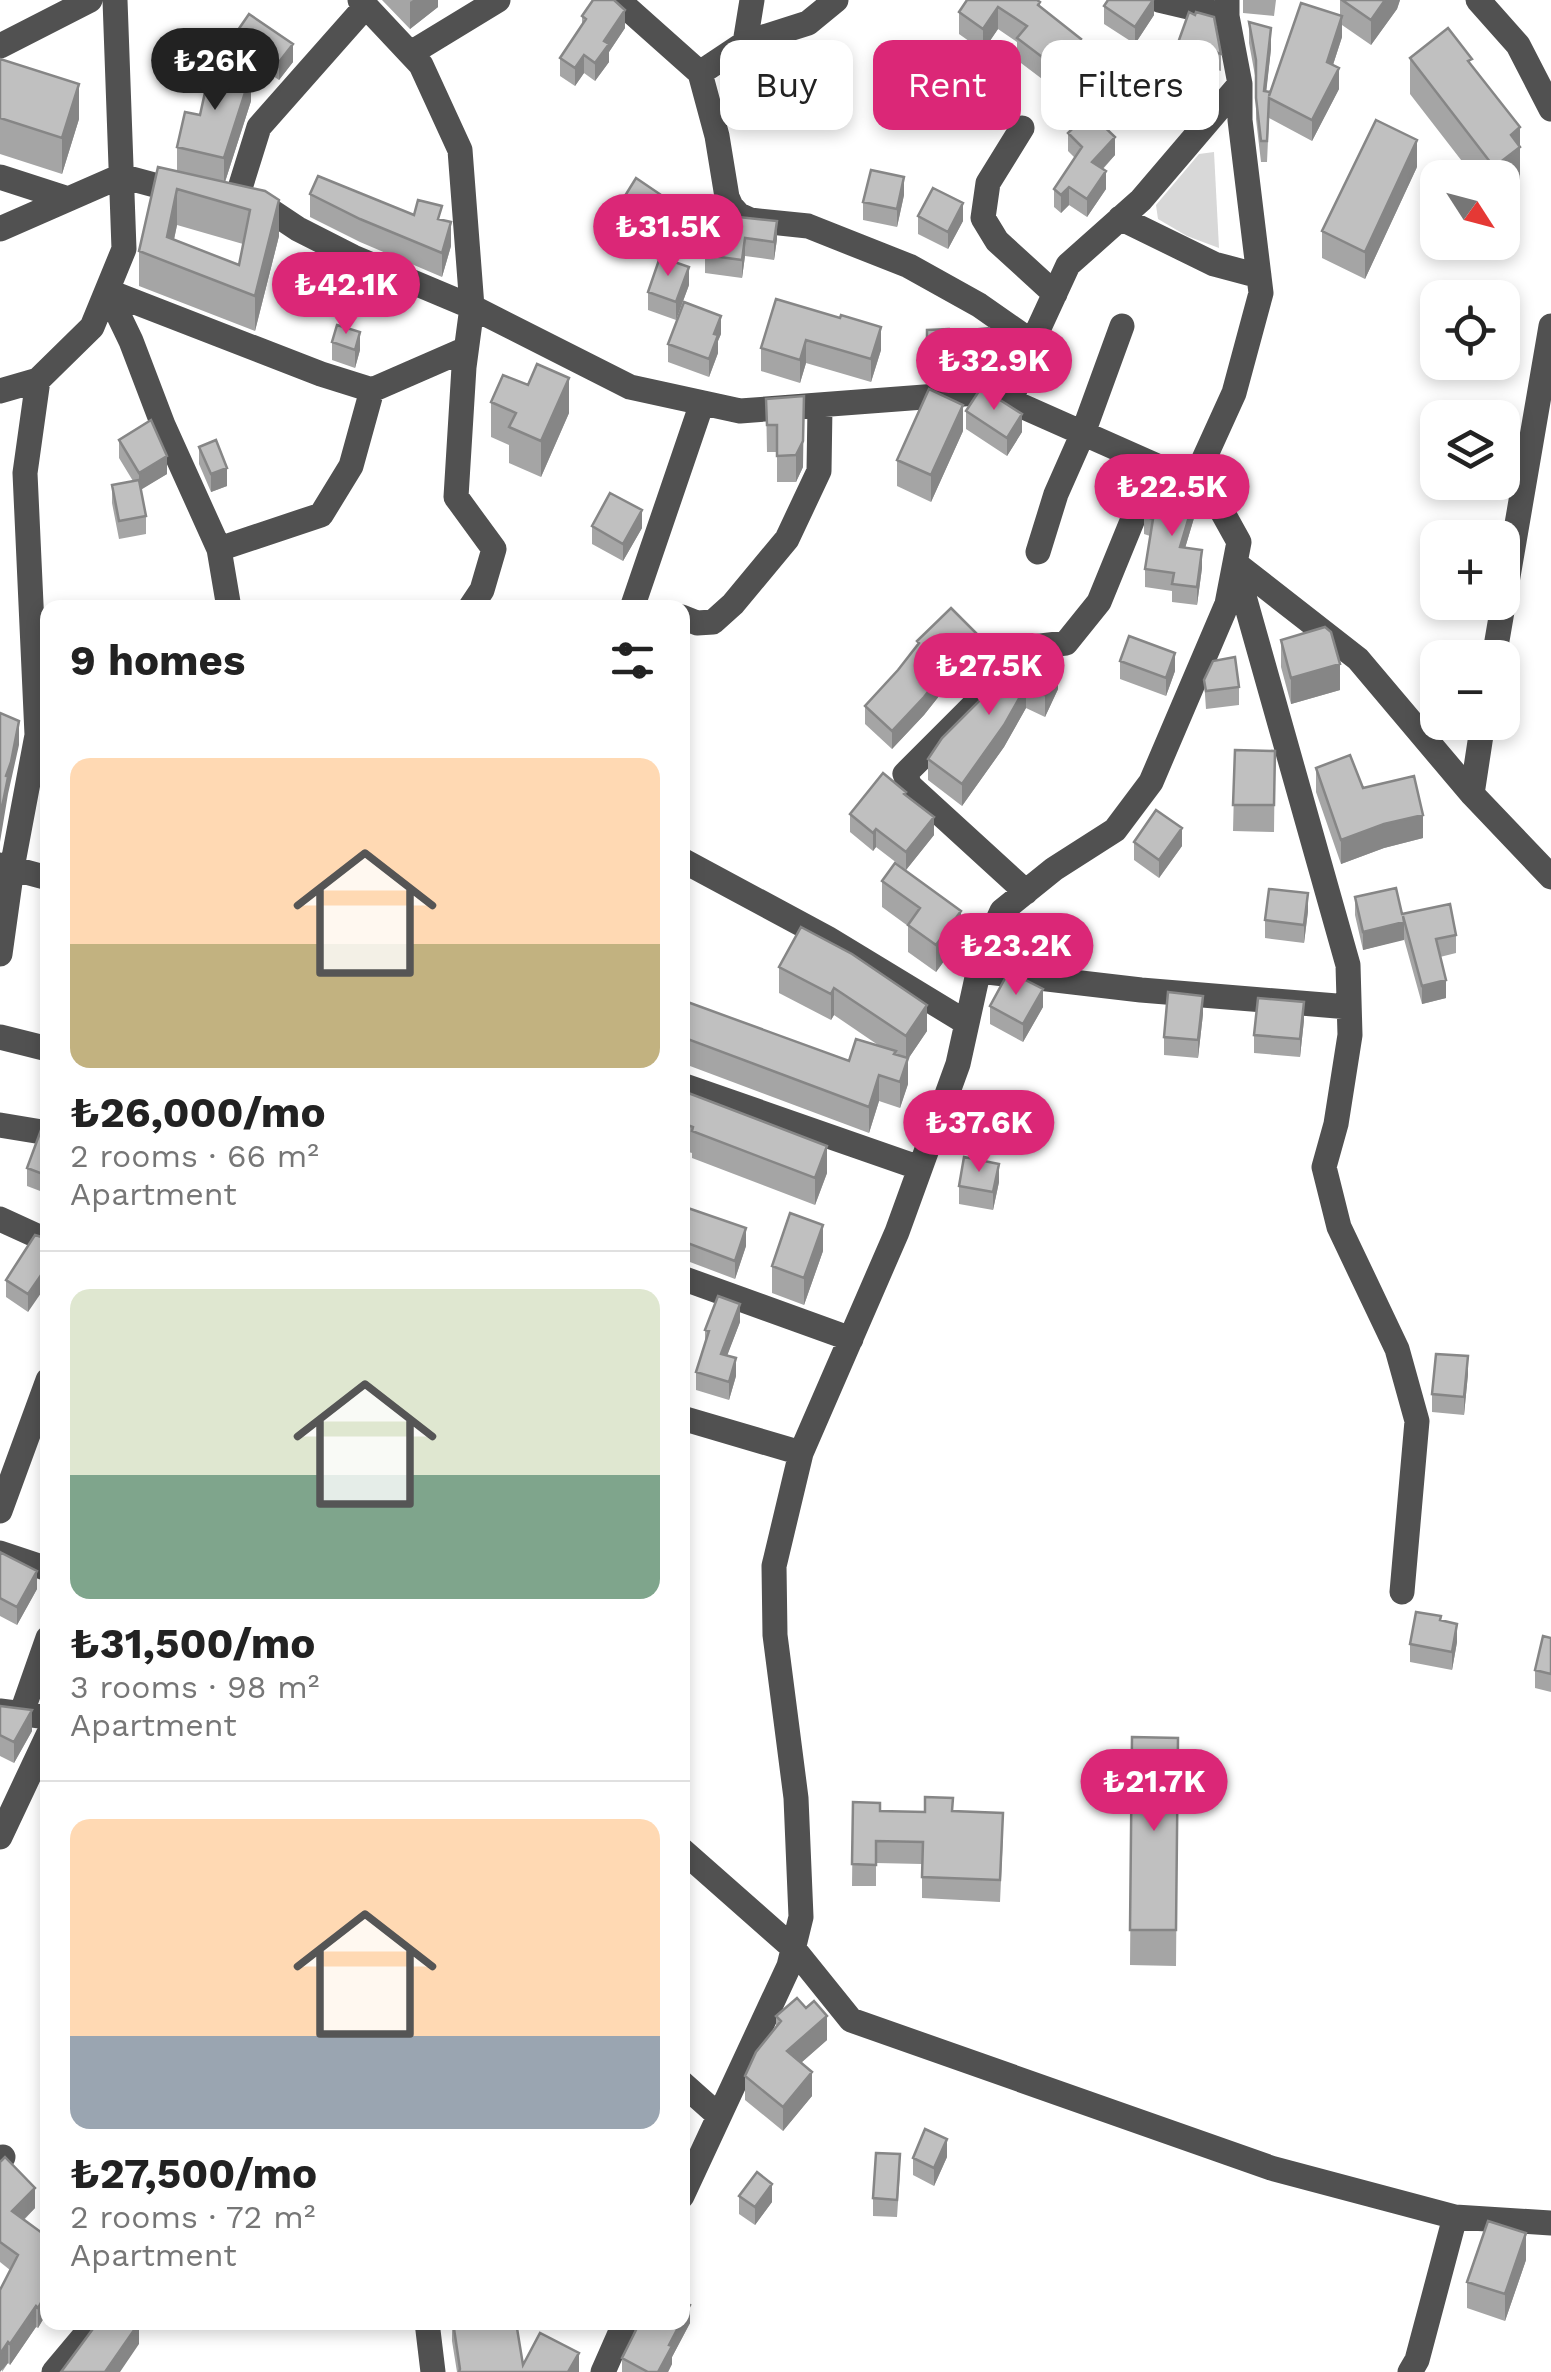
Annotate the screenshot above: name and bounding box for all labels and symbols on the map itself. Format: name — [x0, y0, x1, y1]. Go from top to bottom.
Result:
pin: ₺26K — [156, 28, 274, 113]
north arrow — [1420, 160, 1520, 260]
pin: ₺31.5K — [587, 194, 749, 279]
pin: ₺42.1K — [265, 252, 427, 337]
pin: ₺32.9K — [913, 328, 1075, 413]
pin: ₺22.5K — [1091, 454, 1253, 539]
pin: ₺27.5K — [908, 633, 1070, 718]
pin: ₺23.2K — [935, 913, 1097, 998]
pin: ₺37.6K — [898, 1090, 1060, 1175]
pin: ₺21.7K — [1073, 1749, 1235, 1834]

